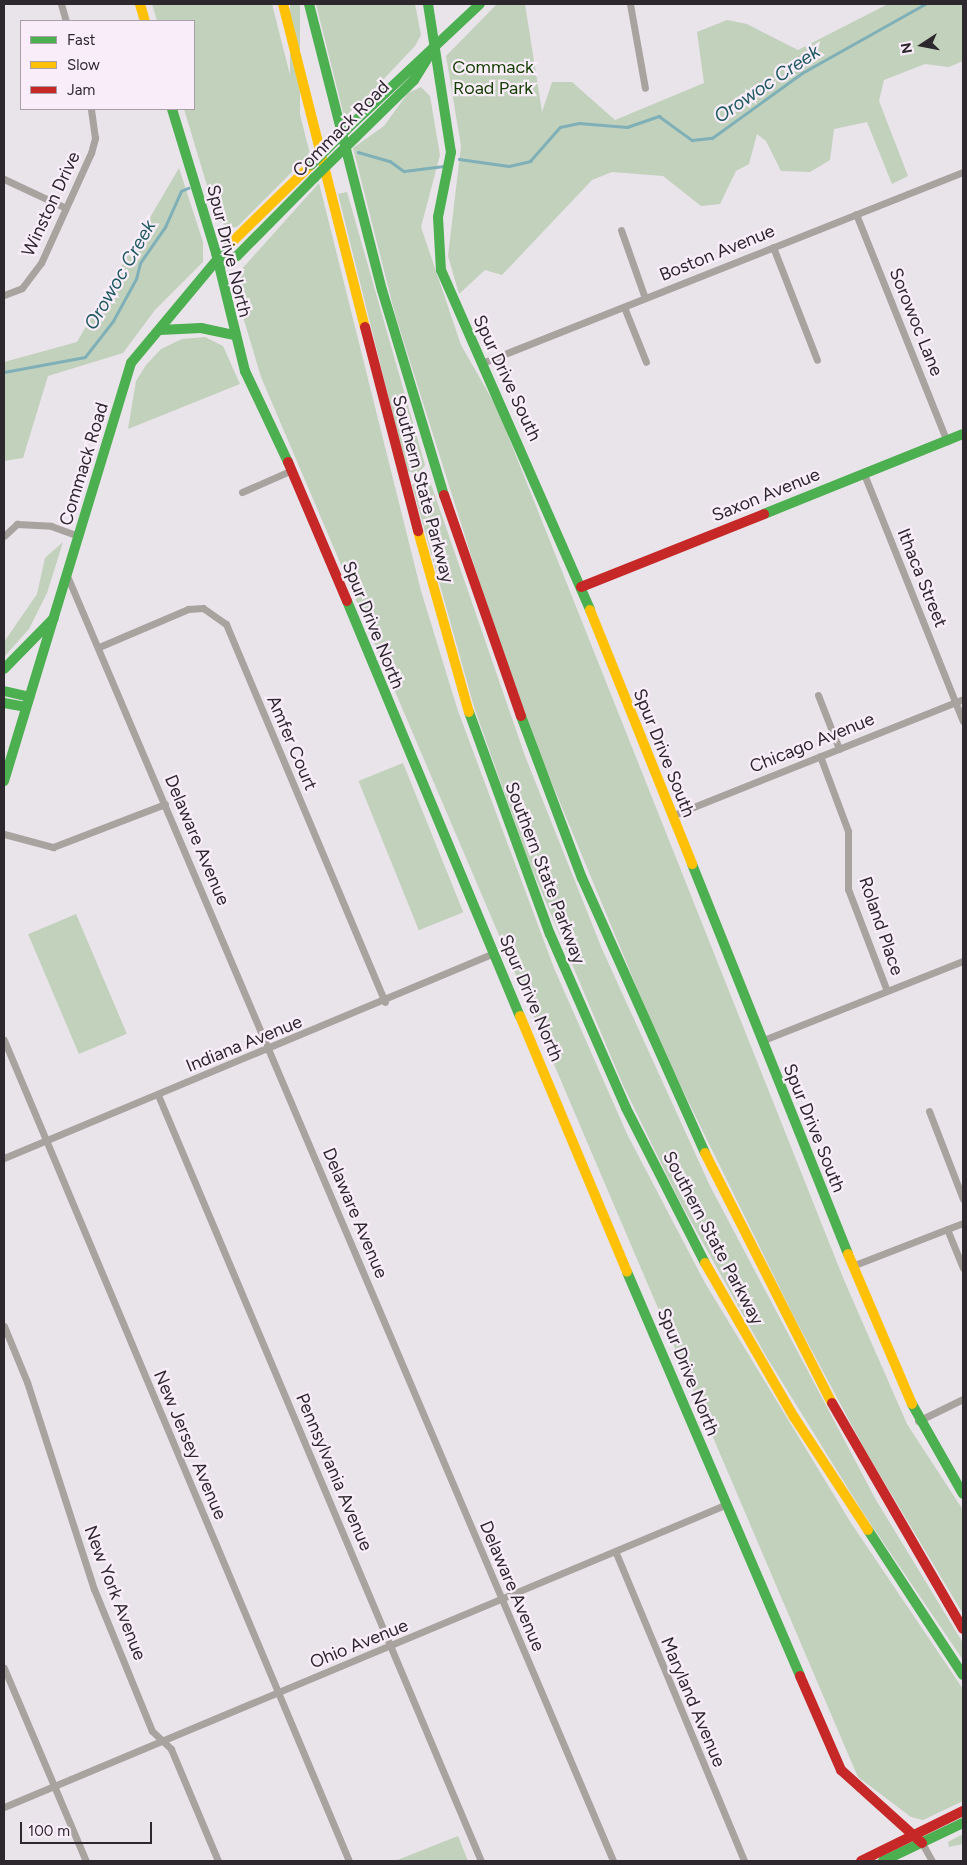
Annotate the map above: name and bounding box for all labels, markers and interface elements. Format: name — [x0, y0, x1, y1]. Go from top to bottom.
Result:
legend — [20, 20, 195, 110]
north arrow — [897, 20, 947, 70]
text: Fast — [67, 31, 95, 49]
water label: Orowoc Creek — [710, 40, 824, 128]
text: N — [897, 41, 916, 55]
text: Slow — [67, 56, 100, 74]
park label: Commack Road Park — [452, 57, 534, 100]
street label: Commack Road — [288, 76, 394, 182]
text: Jam — [67, 81, 95, 99]
street label: Winston Drive — [17, 148, 85, 260]
street label: Spur Drive North — [202, 183, 256, 319]
water label: Orowoc Creek — [79, 216, 161, 334]
street label: Boston Avenue — [656, 220, 778, 286]
street label: Sorowoc Lane — [885, 265, 947, 379]
street label: Spur Drive South — [468, 311, 546, 445]
street label: Southern State Parkway — [388, 393, 458, 585]
street label: Commack Road — [55, 400, 113, 528]
street label: Saxon Avenue — [709, 464, 823, 526]
street label: Ithaca Street — [892, 525, 952, 631]
street label: Spur Drive North — [338, 558, 408, 692]
street label: Spur Drive South — [628, 686, 700, 820]
street label: Amfer Court — [262, 692, 322, 794]
street label: Chicago Avenue — [747, 708, 877, 778]
street label: Delaware Avenue — [160, 772, 234, 908]
street label: Southern State Parkway — [500, 779, 590, 967]
street label: Roland Place — [854, 874, 908, 978]
street label: Spur Drive North — [495, 931, 567, 1065]
street label: Indiana Avenue — [183, 1011, 305, 1077]
street label: Spur Drive South — [778, 1061, 850, 1195]
street label: Delaware Avenue — [318, 1145, 392, 1281]
street label: Southern State Parkway — [658, 1148, 768, 1328]
street label: Spur Drive North — [653, 1305, 723, 1439]
street label: New Jersey Avenue — [149, 1367, 231, 1523]
street label: Pennsylvania Avenue — [291, 1390, 377, 1554]
street label: Delaware Avenue — [475, 1518, 549, 1654]
street label: New York Avenue — [79, 1523, 151, 1663]
street label: Ohio Avenue — [307, 1615, 411, 1673]
street label: Maryland Avenue — [656, 1634, 730, 1770]
scale bar — [22, 1812, 155, 1844]
text: 100 m — [28, 1822, 70, 1840]

